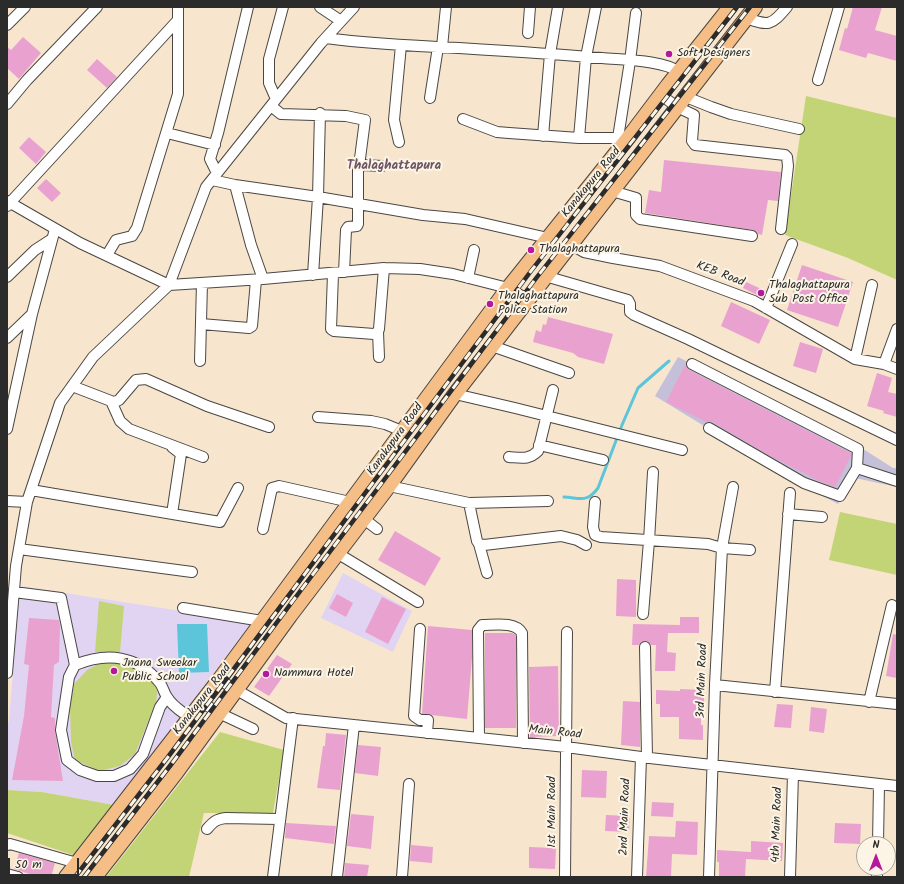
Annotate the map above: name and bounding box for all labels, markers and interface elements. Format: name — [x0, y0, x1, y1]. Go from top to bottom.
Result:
place label: Soft Designers — [677, 47, 750, 61]
marker: Soft Designers — [664, 49, 674, 59]
street label: Kanakapura Road — [559, 145, 625, 221]
district label: Thalaghattapura — [347, 159, 441, 175]
place label: Thalaghattapura — [539, 243, 620, 257]
marker: Thalaghattapura — [526, 245, 536, 255]
street label: KEB Road — [694, 259, 746, 291]
place label: Thalaghattapura Sub Post Office — [769, 279, 850, 307]
marker: Thalaghattapura Sub Post Office — [756, 288, 766, 298]
place label: Thalaghattapura Police Station — [498, 290, 579, 318]
marker: Thalaghattapura Police Station — [485, 299, 495, 309]
street label: Kanakapura Road — [365, 401, 427, 479]
street label: 3rd Main Road — [694, 643, 712, 719]
place label: Jnana Sweekar Public School — [122, 657, 197, 685]
street label: Kanakapura Road — [171, 662, 235, 738]
marker: Jnana Sweekar Public School — [109, 666, 119, 676]
place label: Nammura Hotel — [274, 667, 353, 681]
marker: Nammura Hotel — [261, 669, 271, 679]
street label: Main Road — [528, 723, 582, 743]
street label: 1st Main Road — [546, 776, 560, 848]
street label: 2nd Main Road — [617, 778, 635, 856]
street label: 4th Main Road — [769, 787, 787, 863]
north arrow — [856, 836, 896, 876]
text: N — [873, 836, 879, 854]
scale bar — [10, 850, 81, 876]
text: 50 m — [15, 855, 42, 874]

